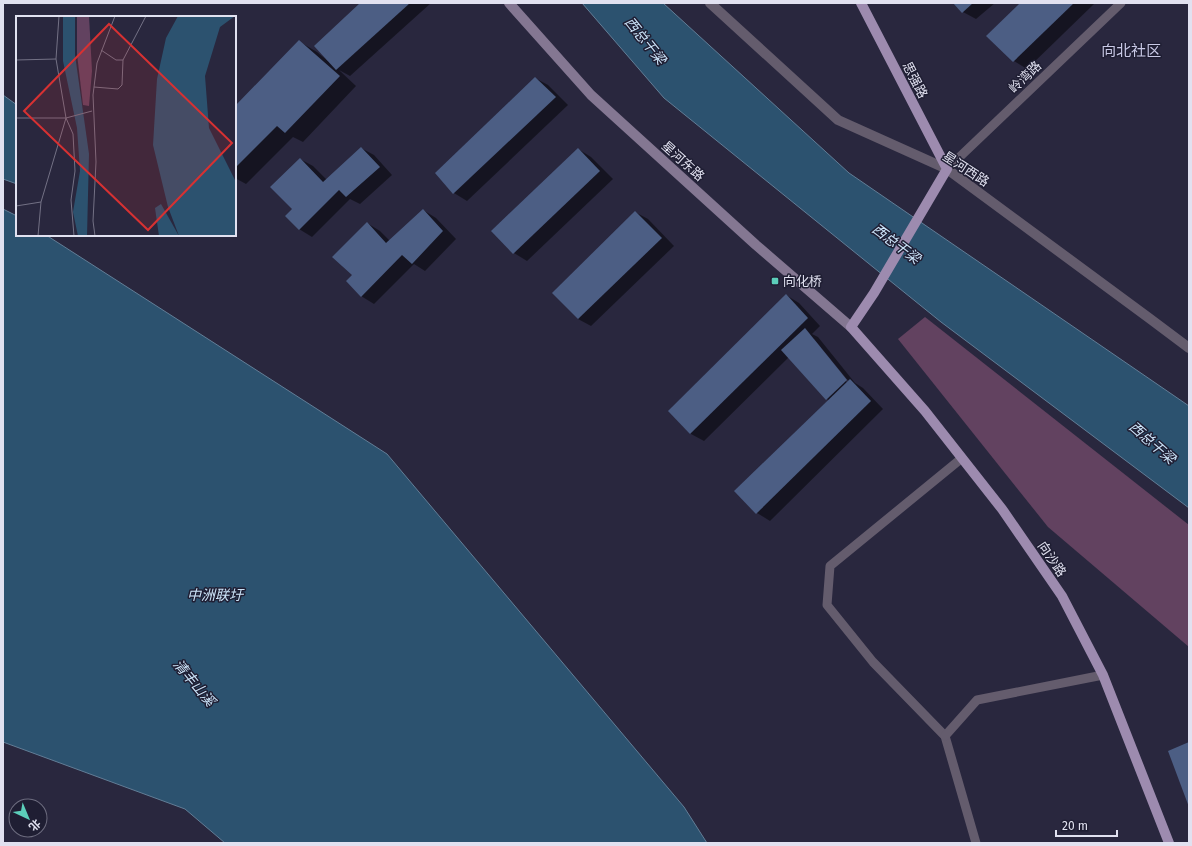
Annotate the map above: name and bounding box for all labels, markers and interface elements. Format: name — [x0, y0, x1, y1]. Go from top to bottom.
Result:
water label: 西总干梁 — [621, 14, 670, 70]
inset map — [16, 16, 236, 236]
district label: 向北社区 — [1101, 42, 1161, 60]
street label: 岭湾路 — [1006, 58, 1044, 96]
street label: 思强路 — [899, 59, 931, 101]
street label: 星河东路 — [659, 138, 707, 184]
street label: 星河西路 — [940, 149, 992, 189]
water label: 西总干梁 — [869, 220, 925, 269]
place label: 向化桥 — [783, 274, 822, 289]
marker: 向化桥 — [770, 276, 780, 286]
water label: 西总干梁 — [1125, 418, 1180, 469]
street label: 向沙路 — [1035, 539, 1069, 579]
water label: 中洲联圩 — [187, 587, 245, 604]
water label: 清丰山溪 — [169, 656, 220, 711]
north arrow — [8, 798, 48, 838]
scale bar — [1056, 812, 1117, 838]
text: 北 — [26, 816, 43, 833]
text: 20 m — [1062, 819, 1088, 833]

